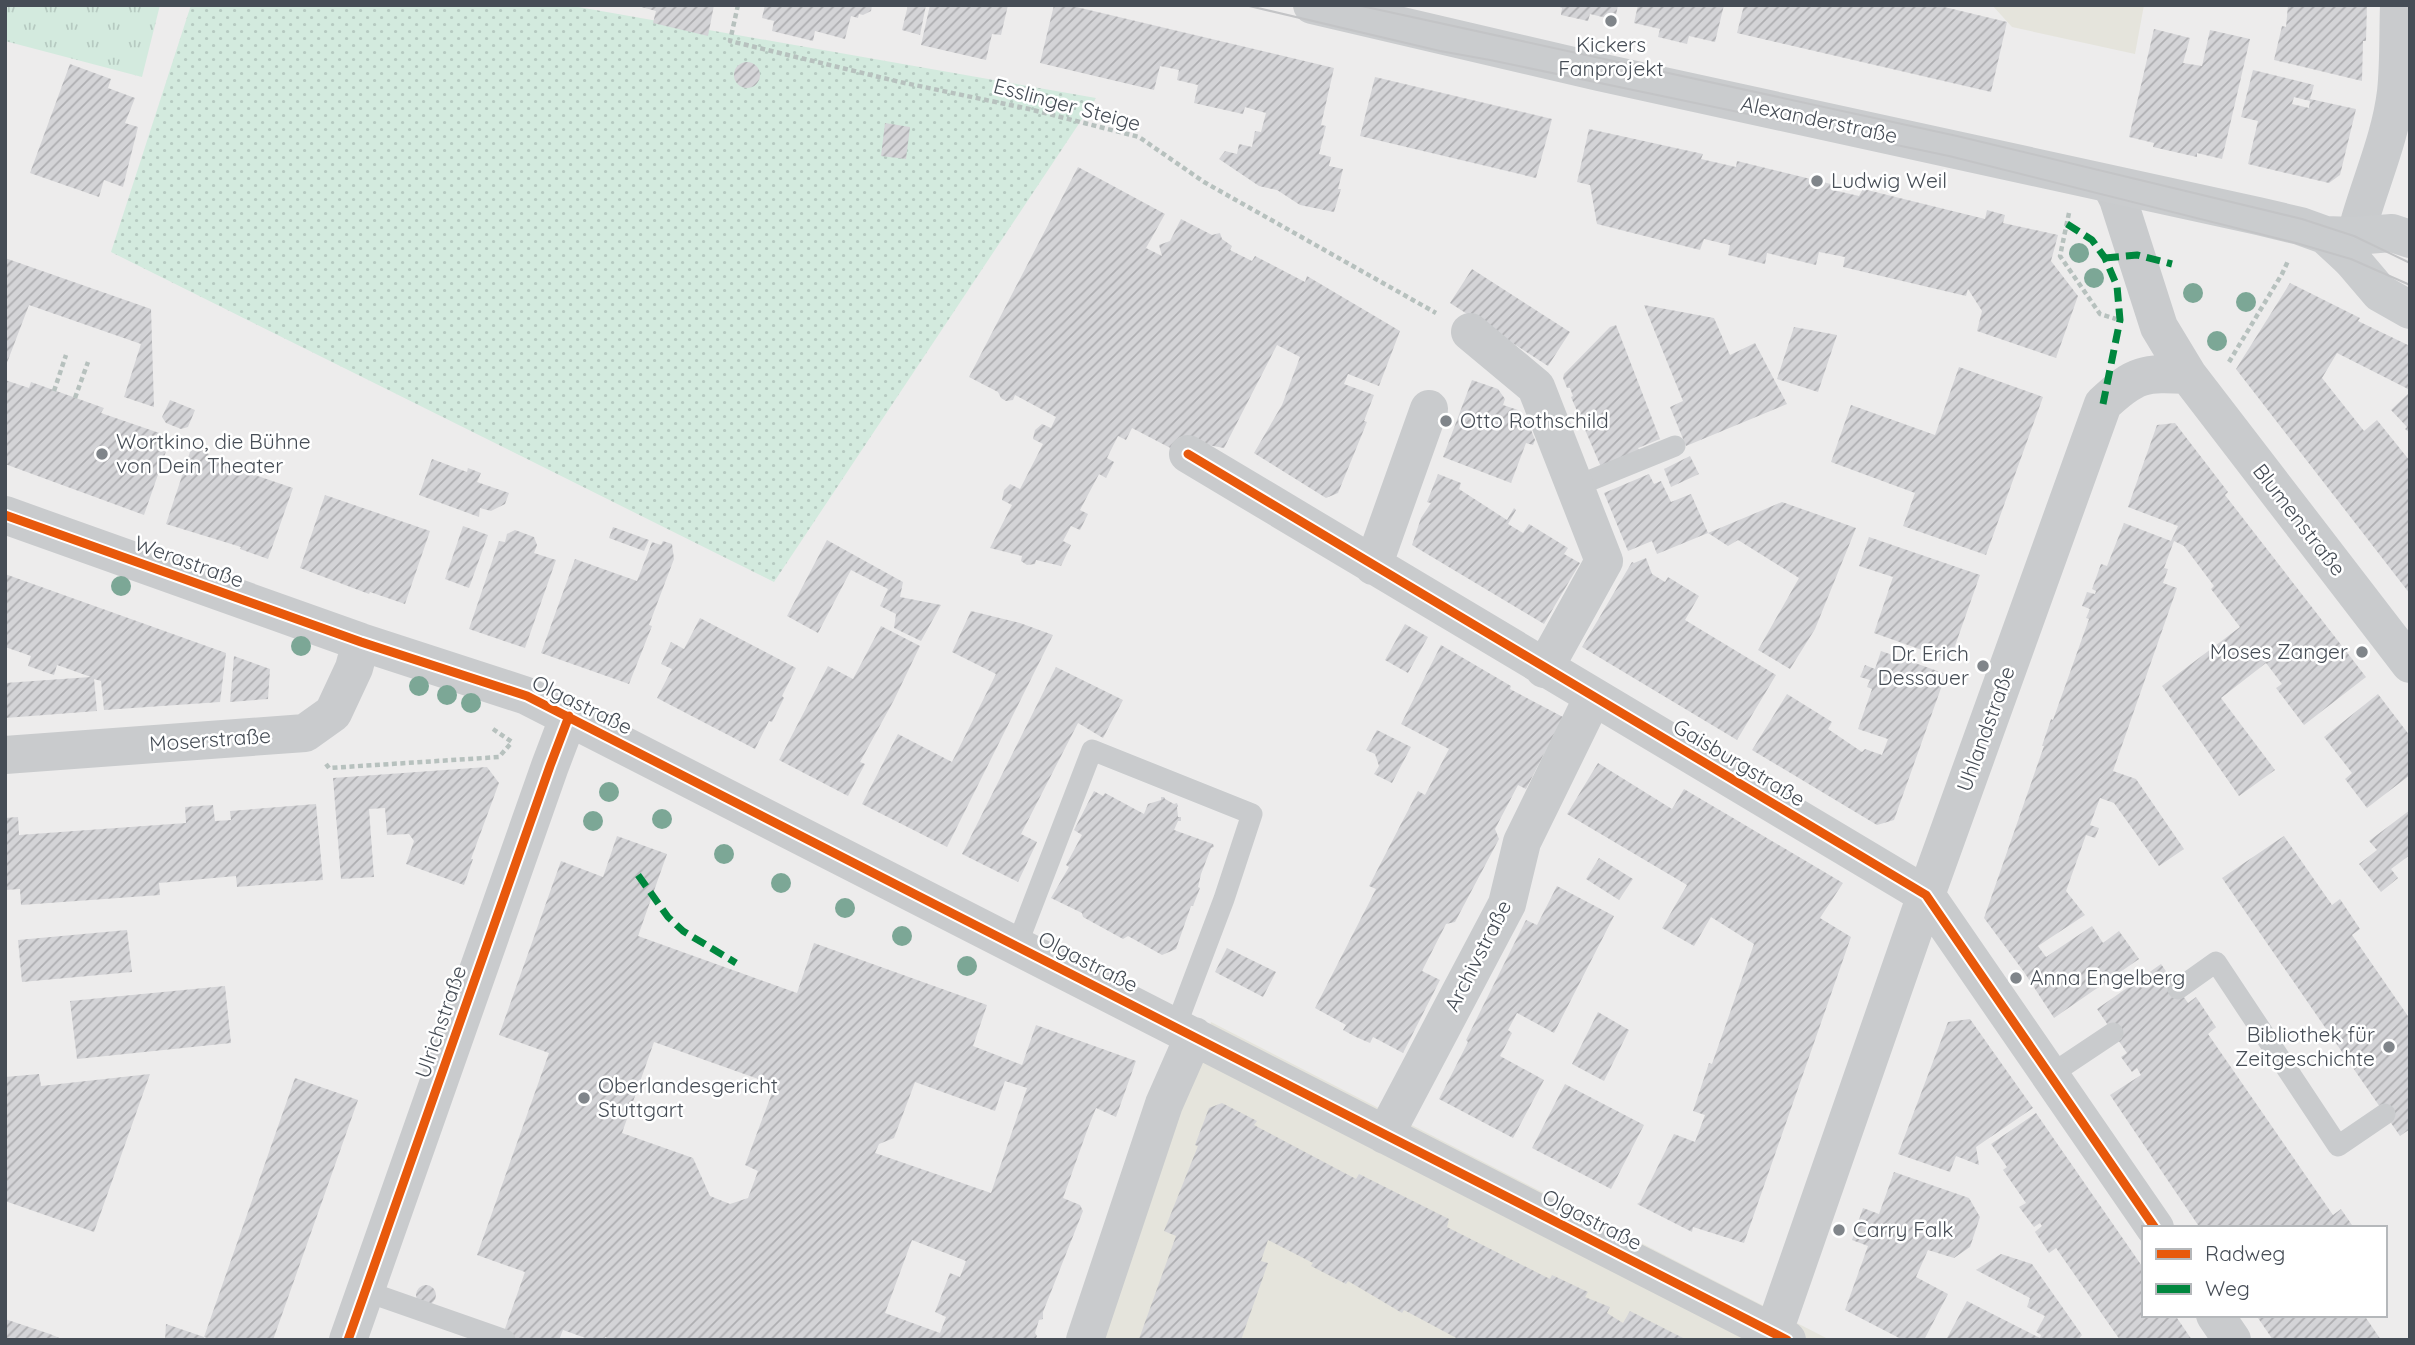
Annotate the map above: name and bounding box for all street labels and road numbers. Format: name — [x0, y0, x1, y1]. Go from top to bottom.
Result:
street label: Esslinger Steige — [991, 72, 1144, 136]
street label: Alexanderstraße — [1738, 90, 1900, 148]
street label: Blumenstraße — [2248, 458, 2352, 581]
street label: Werastraße — [131, 529, 248, 593]
street label: Uhlandstraße — [1950, 662, 2020, 795]
street label: Olgastraße — [528, 669, 637, 740]
street label: Gaisburgstraße — [1669, 713, 1810, 812]
street label: Moserstraße — [148, 722, 272, 756]
street label: Archivstraße — [1438, 895, 1516, 1016]
street label: Olgastraße — [1034, 925, 1143, 997]
street label: Ulrichstraße — [409, 962, 471, 1081]
street label: Olgastraße — [1538, 1183, 1647, 1255]

